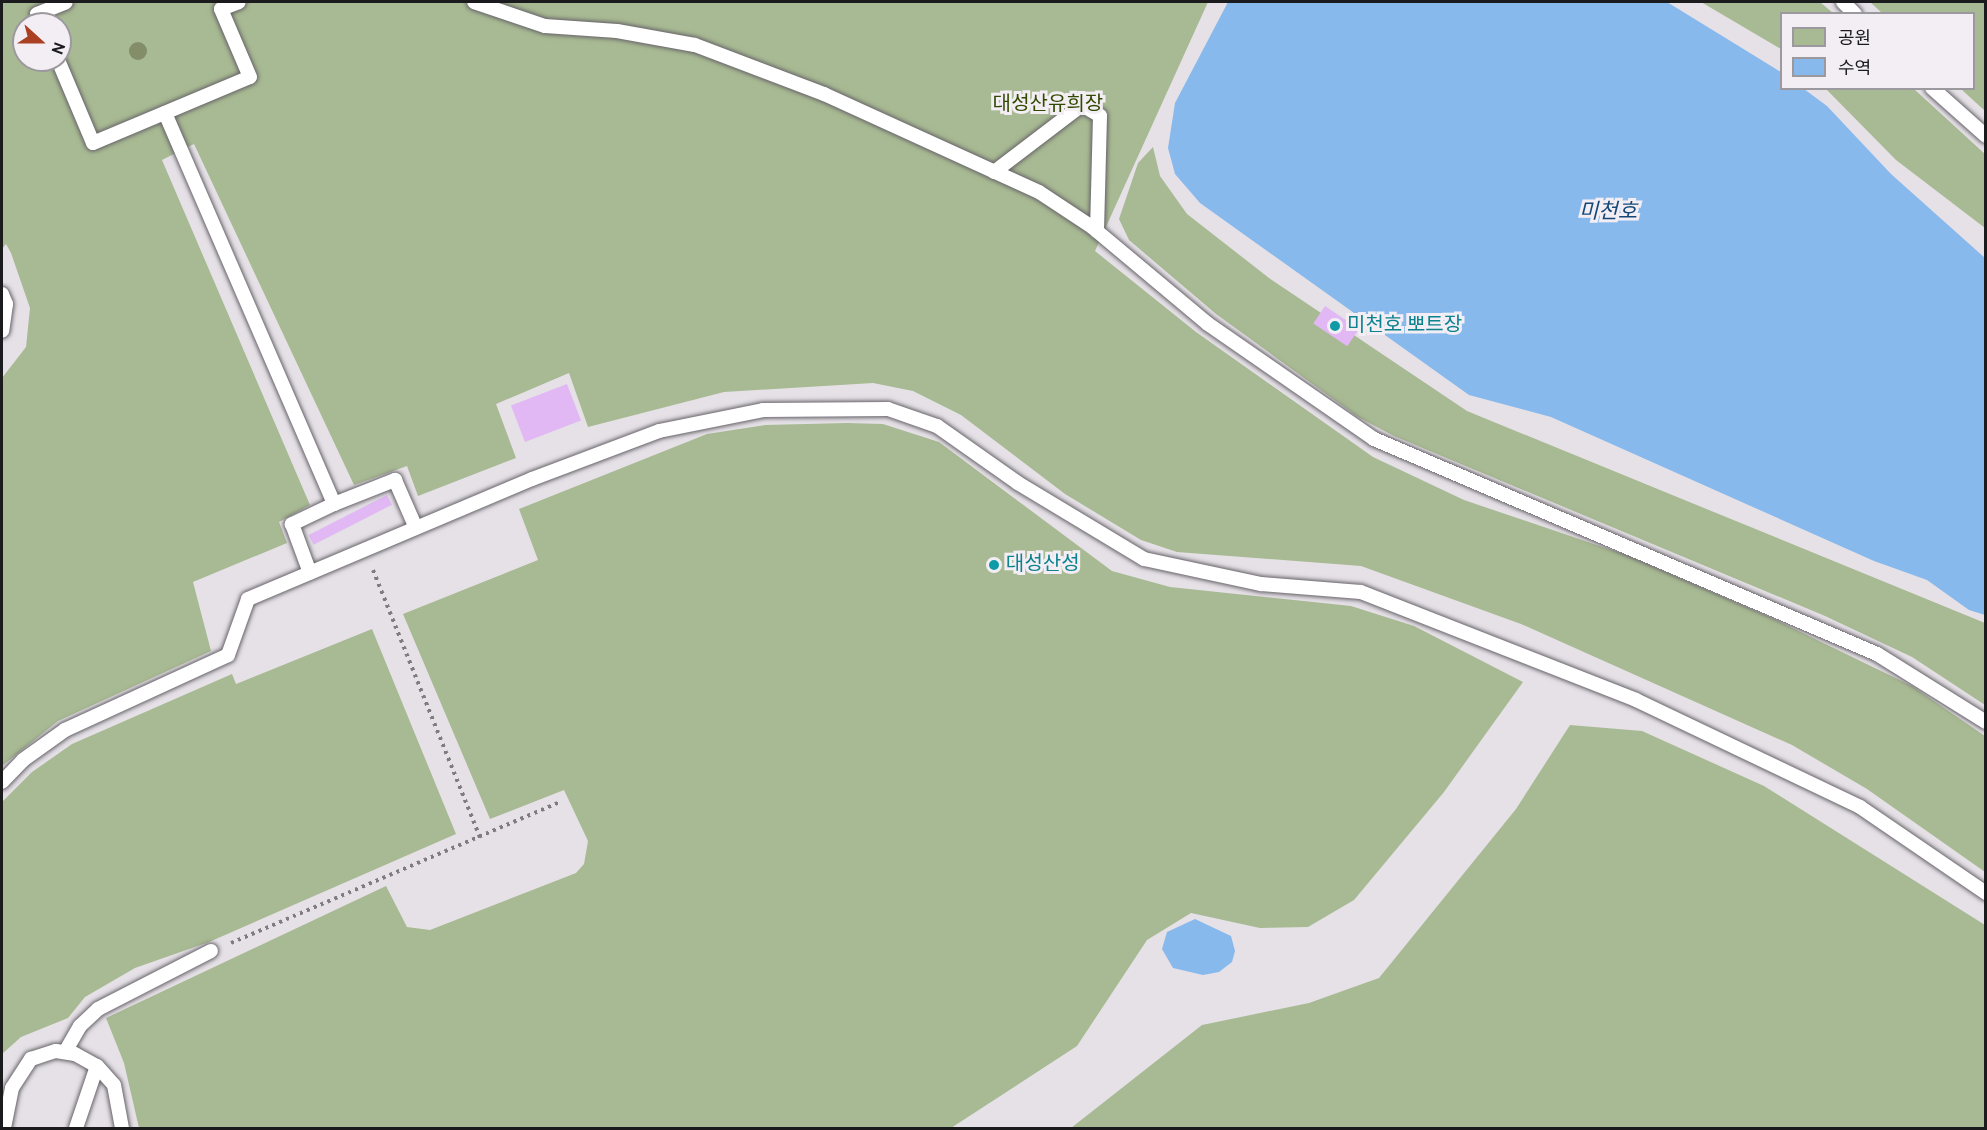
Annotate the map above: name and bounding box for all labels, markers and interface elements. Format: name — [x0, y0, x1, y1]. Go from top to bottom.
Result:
north arrow — [12, 12, 72, 72]
legend — [1780, 12, 1975, 90]
text: 공원 — [1838, 28, 1871, 51]
text: N — [46, 39, 68, 57]
text: 수역 — [1838, 58, 1871, 81]
park label: 대성산유희장 — [993, 93, 1103, 117]
water label: 미천호 — [1579, 200, 1637, 226]
place label: 미천호 뽀트장 — [1347, 314, 1462, 338]
marker: 미천호 뽀트장 — [1328, 319, 1342, 333]
place label: 대성산성 — [1006, 553, 1080, 577]
marker: 대성산성 — [987, 558, 1001, 572]

